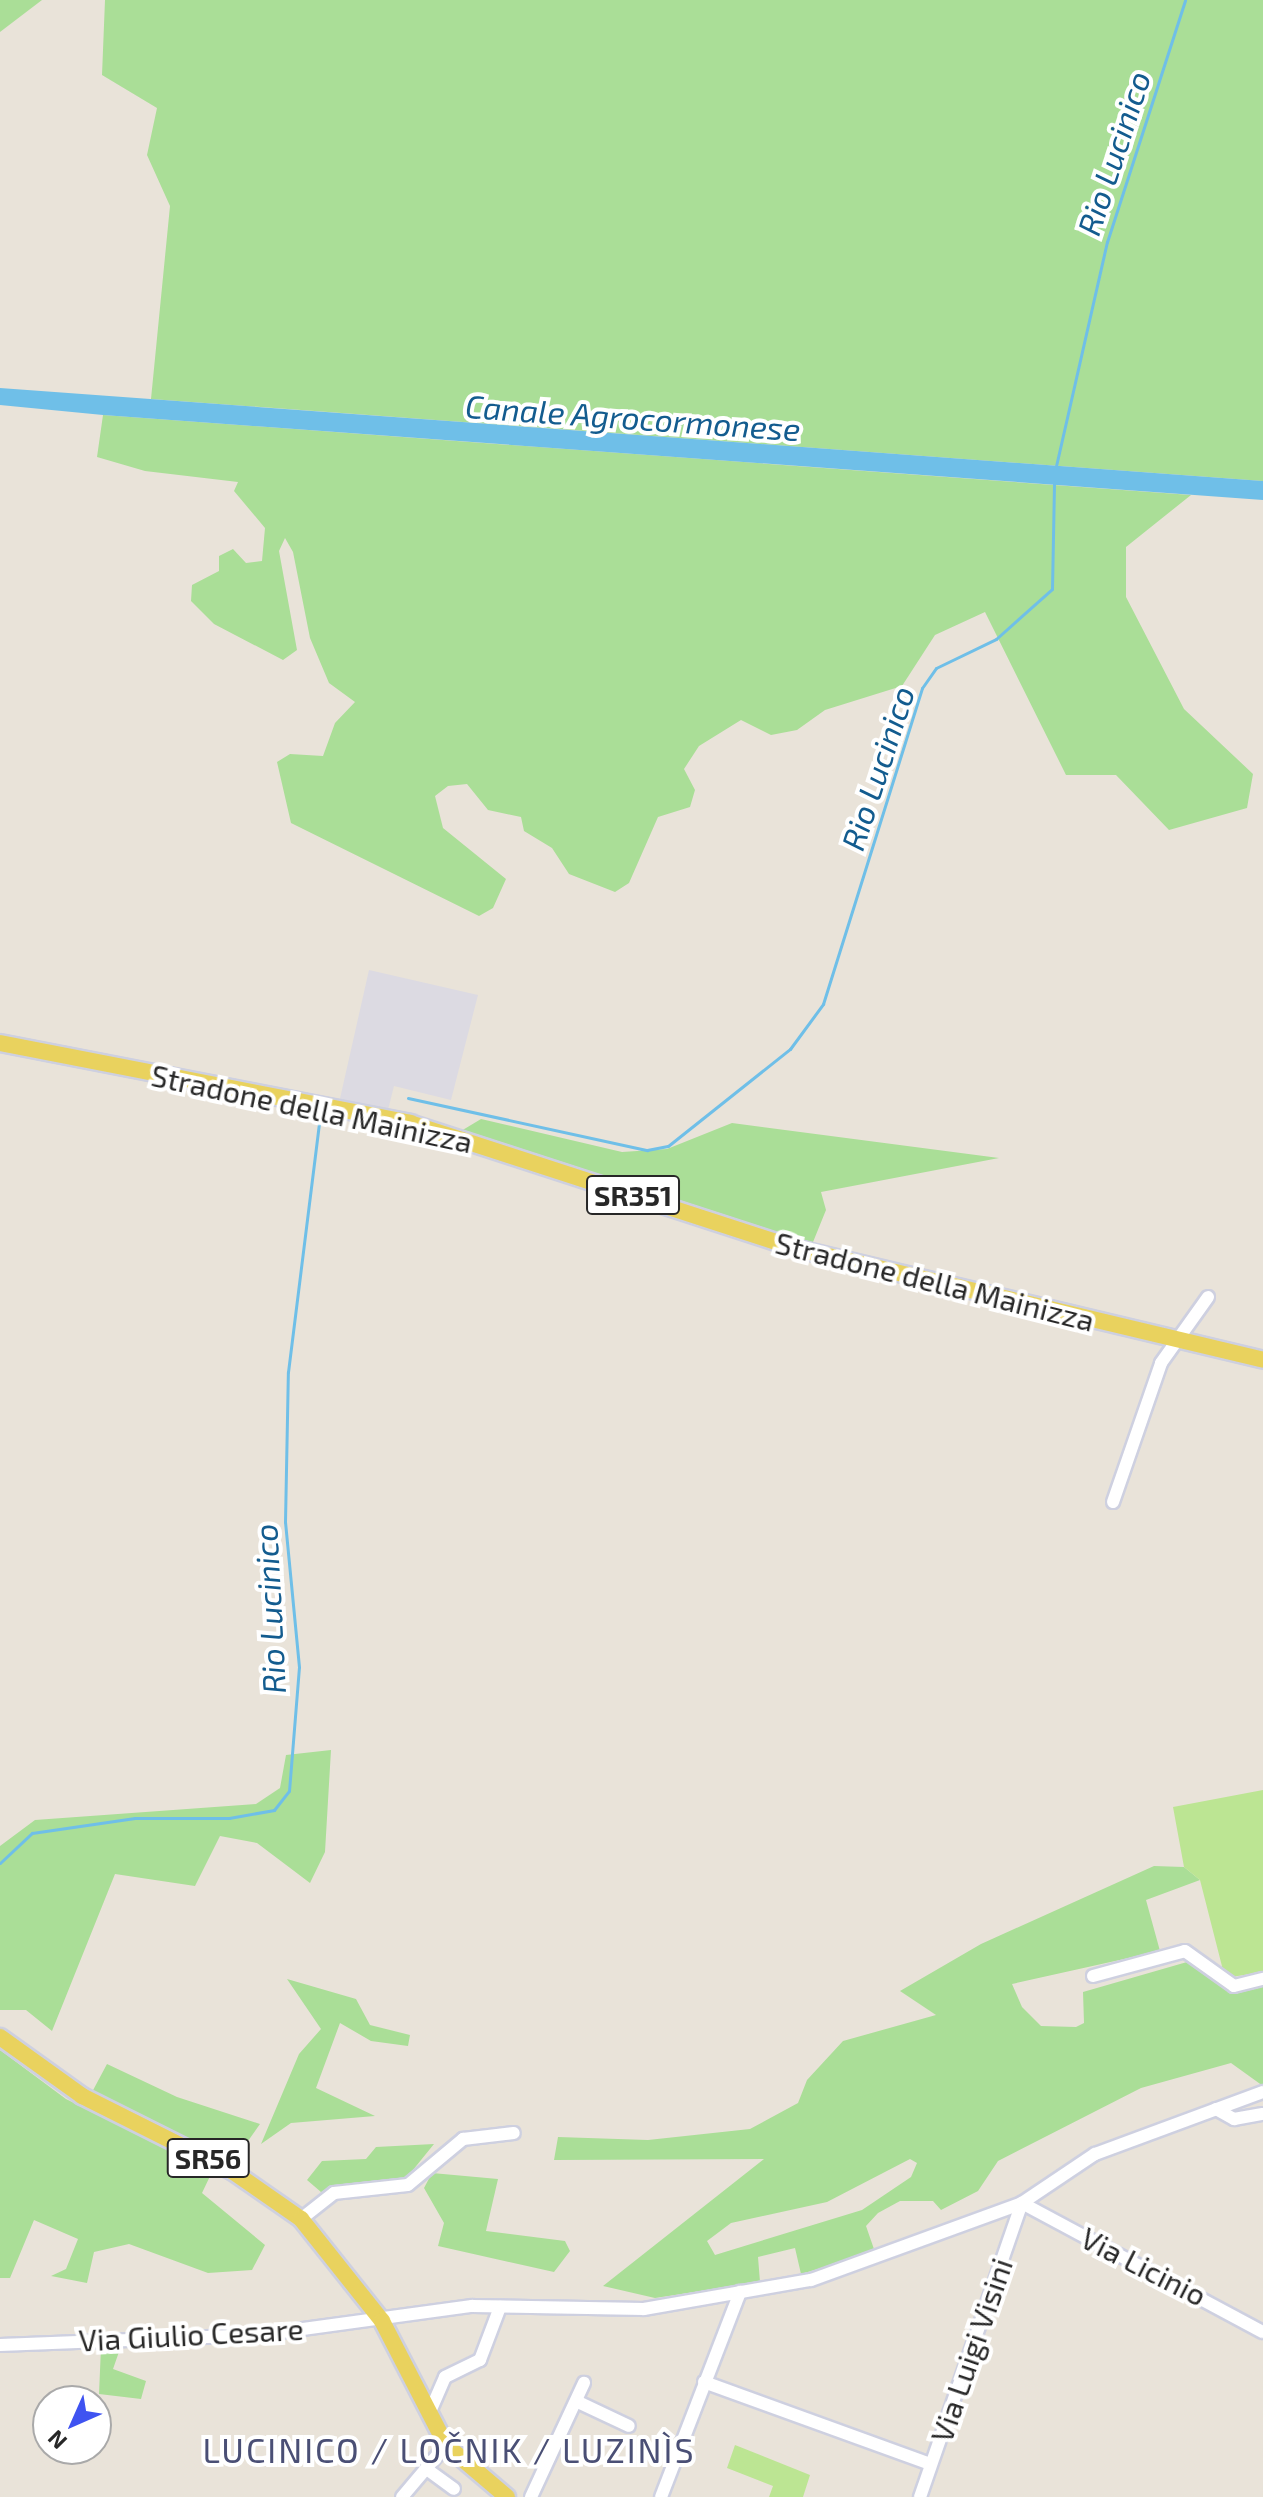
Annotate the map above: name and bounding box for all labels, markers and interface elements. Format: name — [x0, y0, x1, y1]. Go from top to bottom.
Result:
water label: Rio Lucinico — [1068, 66, 1158, 240]
water label: Canale Agrocormonese — [464, 386, 802, 448]
water label: Rio Lucinico — [832, 681, 922, 855]
street label: Stradone della Mainizza — [148, 1056, 476, 1160]
road number: SR351 — [585, 1171, 681, 1219]
street label: Stradone della Mainizza — [772, 1224, 1098, 1338]
water label: Rio Lucinico — [245, 1523, 293, 1695]
road number: SR56 — [166, 2134, 250, 2182]
street label: Via Licinio — [1075, 2219, 1213, 2313]
street label: Via Luigi Visini — [923, 2253, 1019, 2447]
street label: Via Giulio Cesare — [78, 2310, 304, 2358]
north arrow — [32, 2385, 112, 2465]
text: N — [42, 2426, 71, 2455]
district label: LUCINICO / LOČNIK / LUZINÌS — [202, 2430, 696, 2470]

